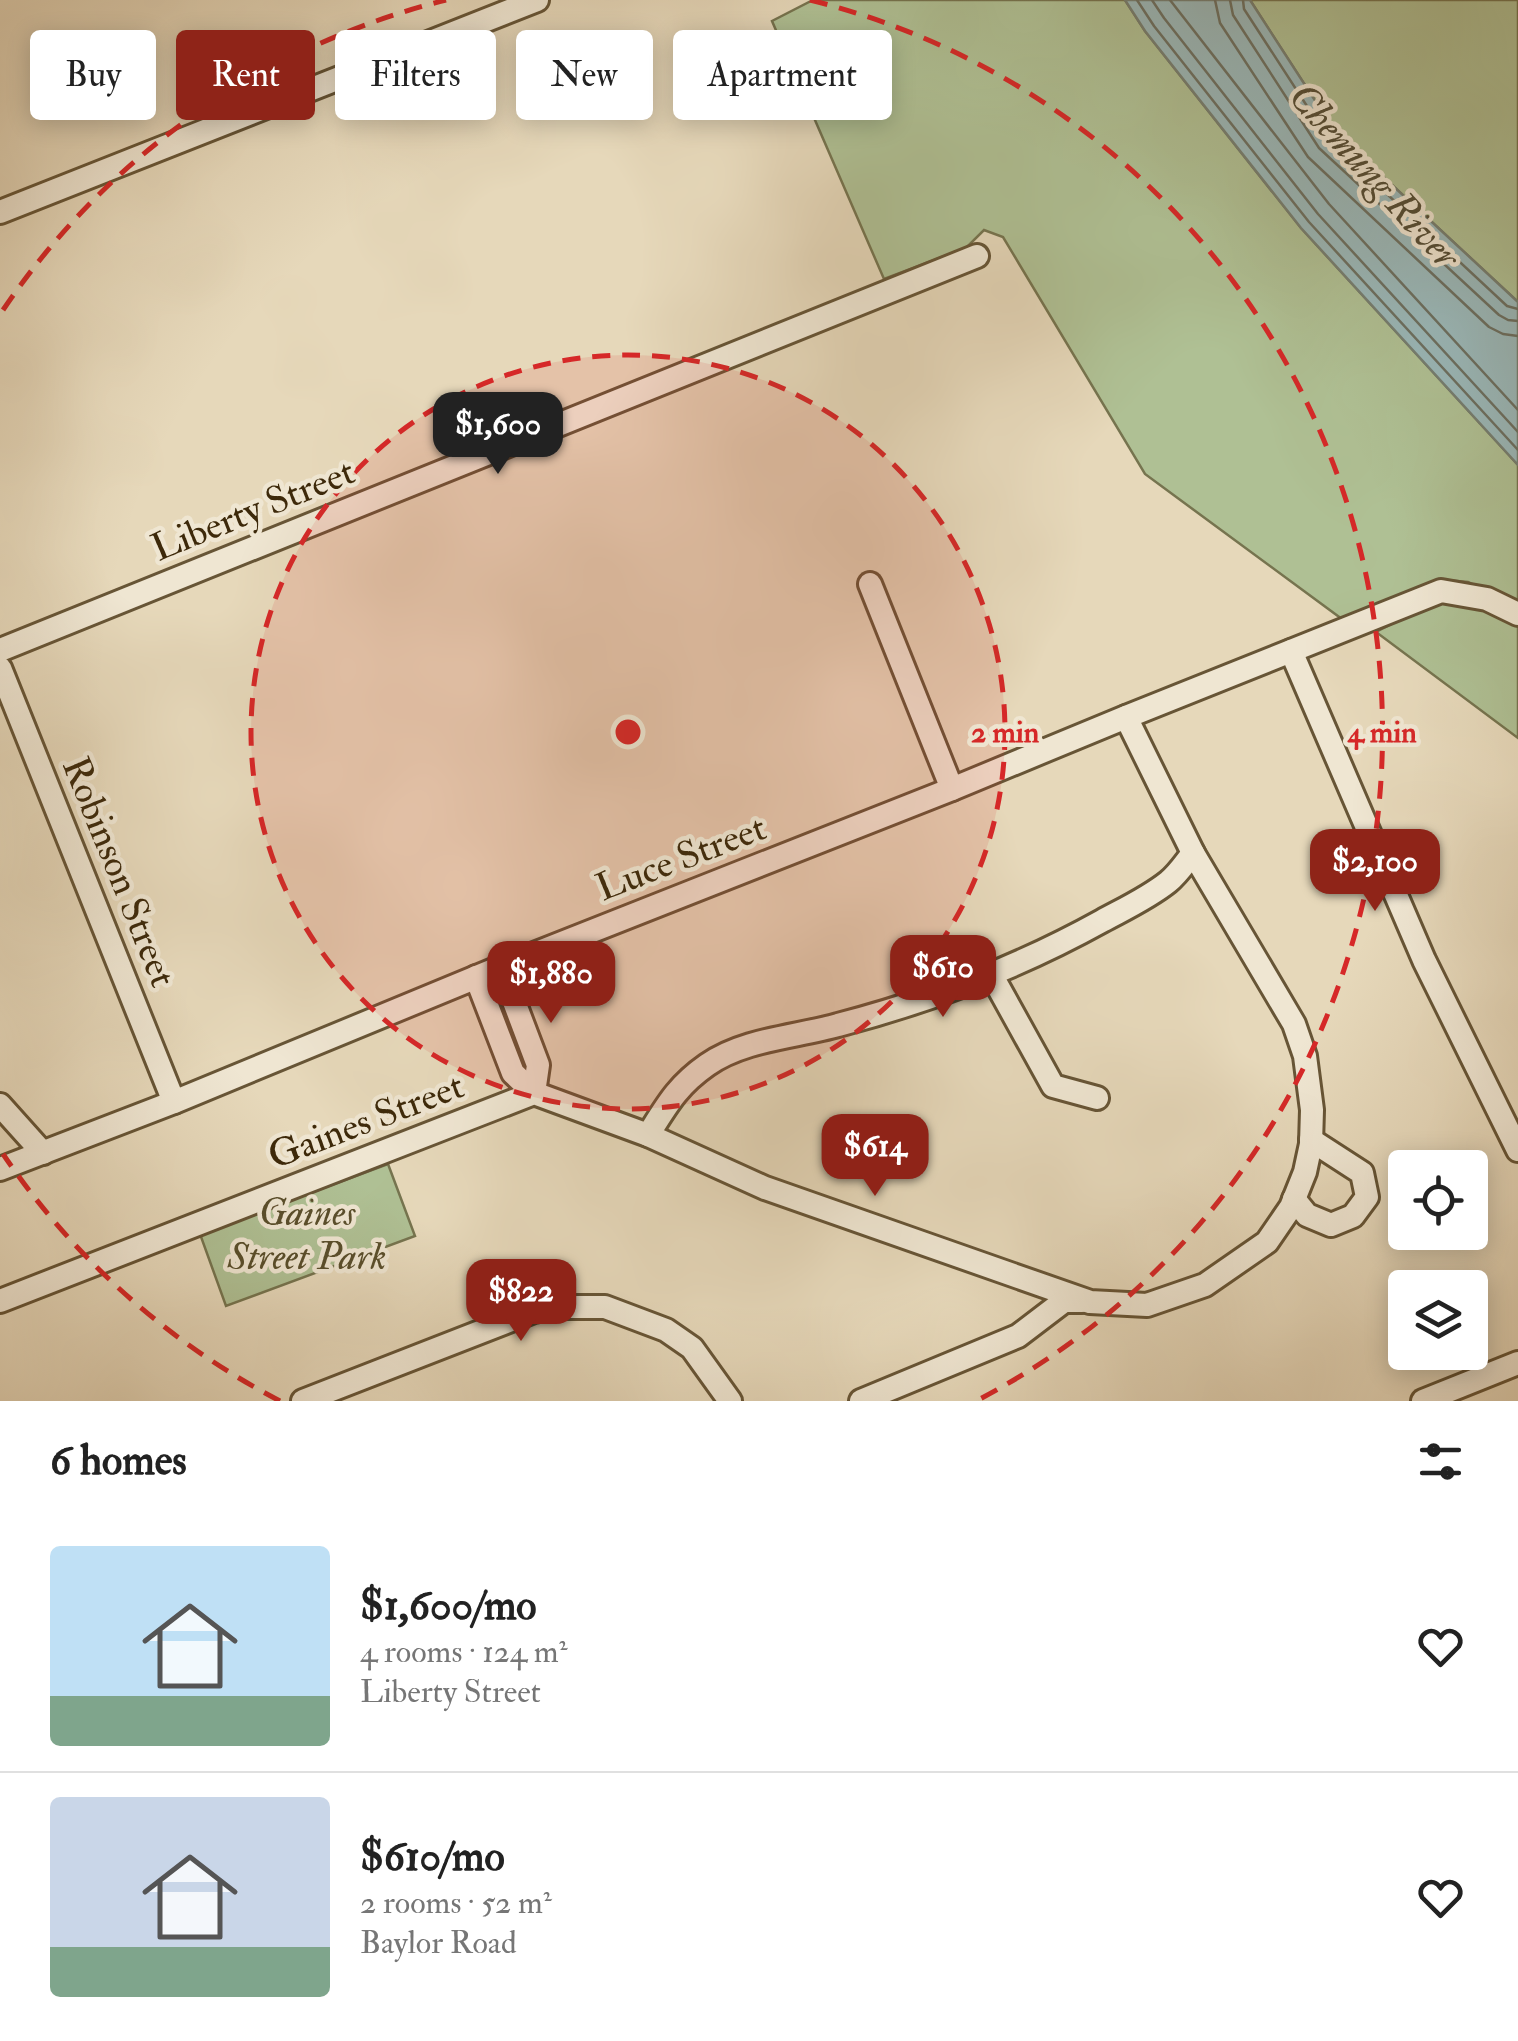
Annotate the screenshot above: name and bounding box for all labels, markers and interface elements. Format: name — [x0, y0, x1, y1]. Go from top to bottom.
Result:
chip: Buy — [30, 30, 156, 120]
chip: Rent — [176, 30, 315, 120]
chip: Filters — [335, 30, 496, 120]
chip: New — [516, 30, 653, 120]
chip: Apartment — [673, 30, 892, 120]
water label: Chemung River — [1277, 72, 1472, 281]
pin: $1,600 — [417, 392, 579, 477]
text: $1,600 — [455, 404, 541, 444]
street label: Liberty Street — [144, 448, 362, 572]
centre of rings — [610, 714, 646, 750]
text: 2 min — [971, 714, 1040, 751]
text: 4 min — [1346, 714, 1417, 751]
street label: Robinson Street — [51, 750, 187, 994]
street label: Luce Street — [589, 804, 773, 912]
pin: $2,100 — [1294, 829, 1456, 914]
text: $2,100 — [1332, 841, 1418, 881]
pin: $610 — [884, 935, 1002, 1020]
pin: $1,880 — [470, 941, 632, 1026]
text: $610 — [912, 947, 974, 987]
text: $1,880 — [509, 953, 593, 993]
street label: Gaines Street — [261, 1062, 471, 1180]
pin: $614 — [816, 1114, 934, 1199]
text: $614 — [844, 1126, 906, 1166]
map controls — [1388, 1150, 1488, 1370]
button: locate — [1388, 1150, 1488, 1250]
park label: Gaines Street Park — [226, 1189, 387, 1281]
pin: $822 — [462, 1259, 580, 1344]
button: layers — [1388, 1270, 1488, 1370]
text: $822 — [488, 1271, 554, 1311]
icon: filters — [1413, 1434, 1468, 1489]
text: 6 homes — [50, 1435, 187, 1487]
text: $1,600/mo — [360, 1580, 537, 1632]
icon: home — [130, 1586, 250, 1706]
icon: heart — [1413, 1619, 1468, 1674]
text: 4 rooms · 124 m² — [360, 1632, 568, 1672]
text: Liberty Street — [360, 1672, 541, 1712]
text: $610/mo — [360, 1831, 505, 1883]
icon: home — [130, 1837, 250, 1957]
icon: heart — [1413, 1870, 1468, 1925]
text: 2 rooms · 52 m² — [360, 1883, 552, 1923]
text: Baylor Road — [360, 1923, 517, 1963]

